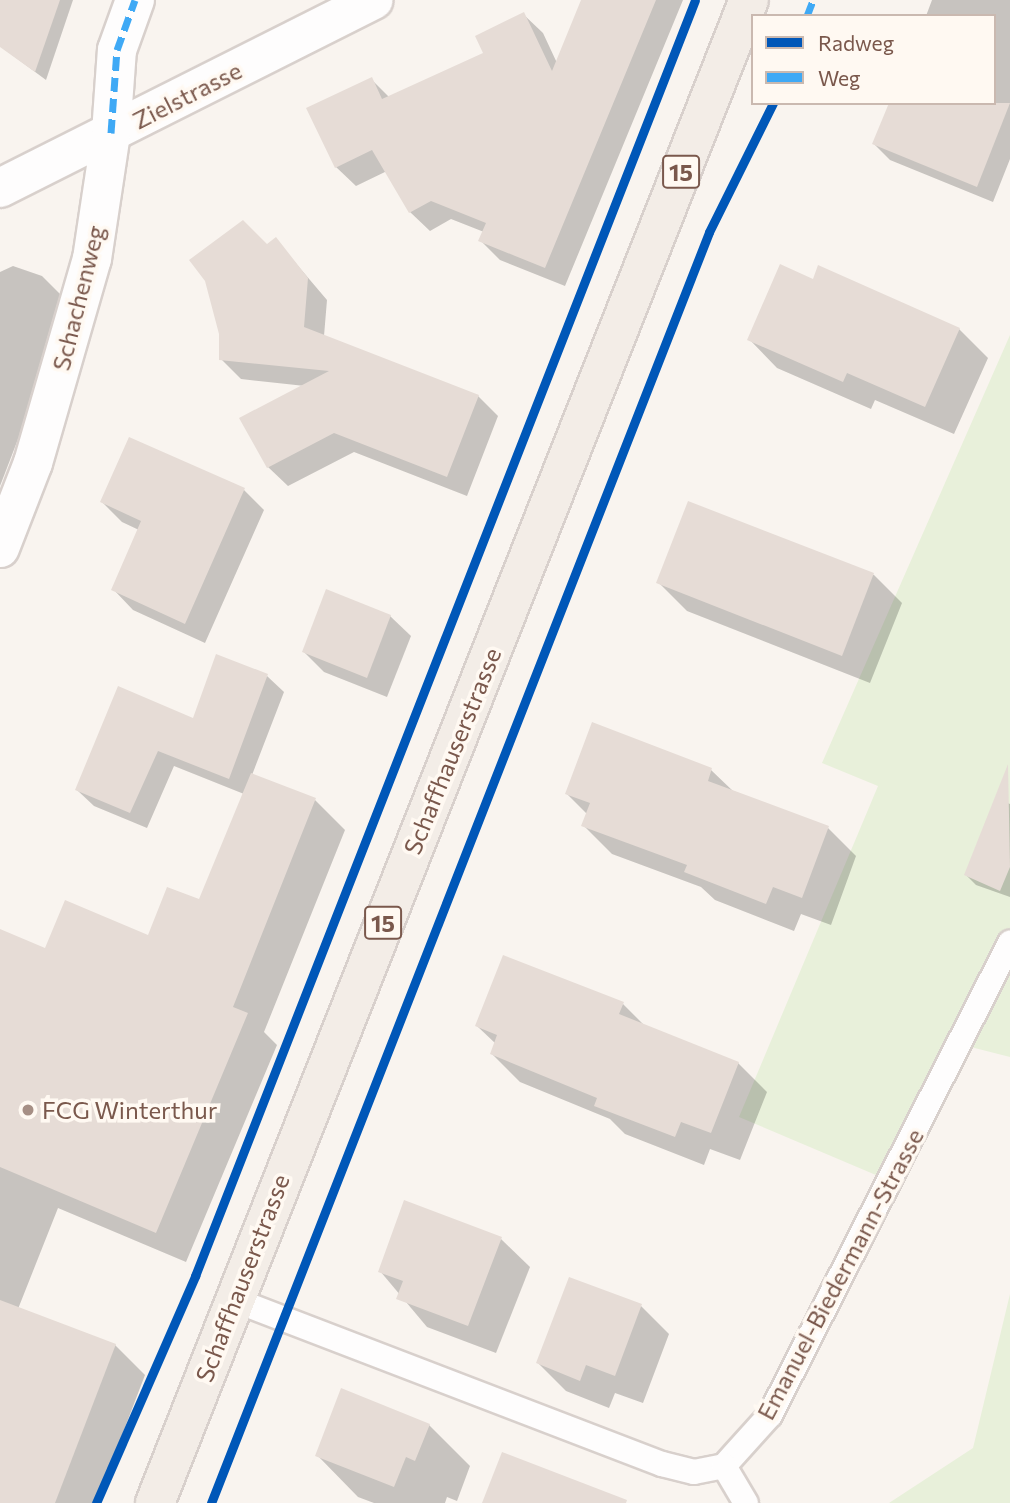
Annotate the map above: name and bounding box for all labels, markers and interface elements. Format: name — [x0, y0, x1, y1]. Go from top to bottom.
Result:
legend — [751, 14, 996, 105]
text: Radweg — [818, 30, 894, 55]
street label: Zielstrasse — [128, 55, 246, 135]
text: Weg — [818, 65, 860, 90]
road number: 15 — [662, 153, 700, 192]
street label: Schachenweg — [46, 222, 110, 374]
street label: Schaffhauserstrasse — [397, 644, 507, 858]
road number: 15 — [364, 904, 402, 942]
place label: FCG Winterthur — [42, 1096, 217, 1124]
marker: FCG Winterthur — [20, 1102, 36, 1118]
street label: Emanuel-Biedermann-Strasse — [751, 1124, 929, 1424]
street label: Schaffhauserstrasse — [189, 1170, 295, 1386]

